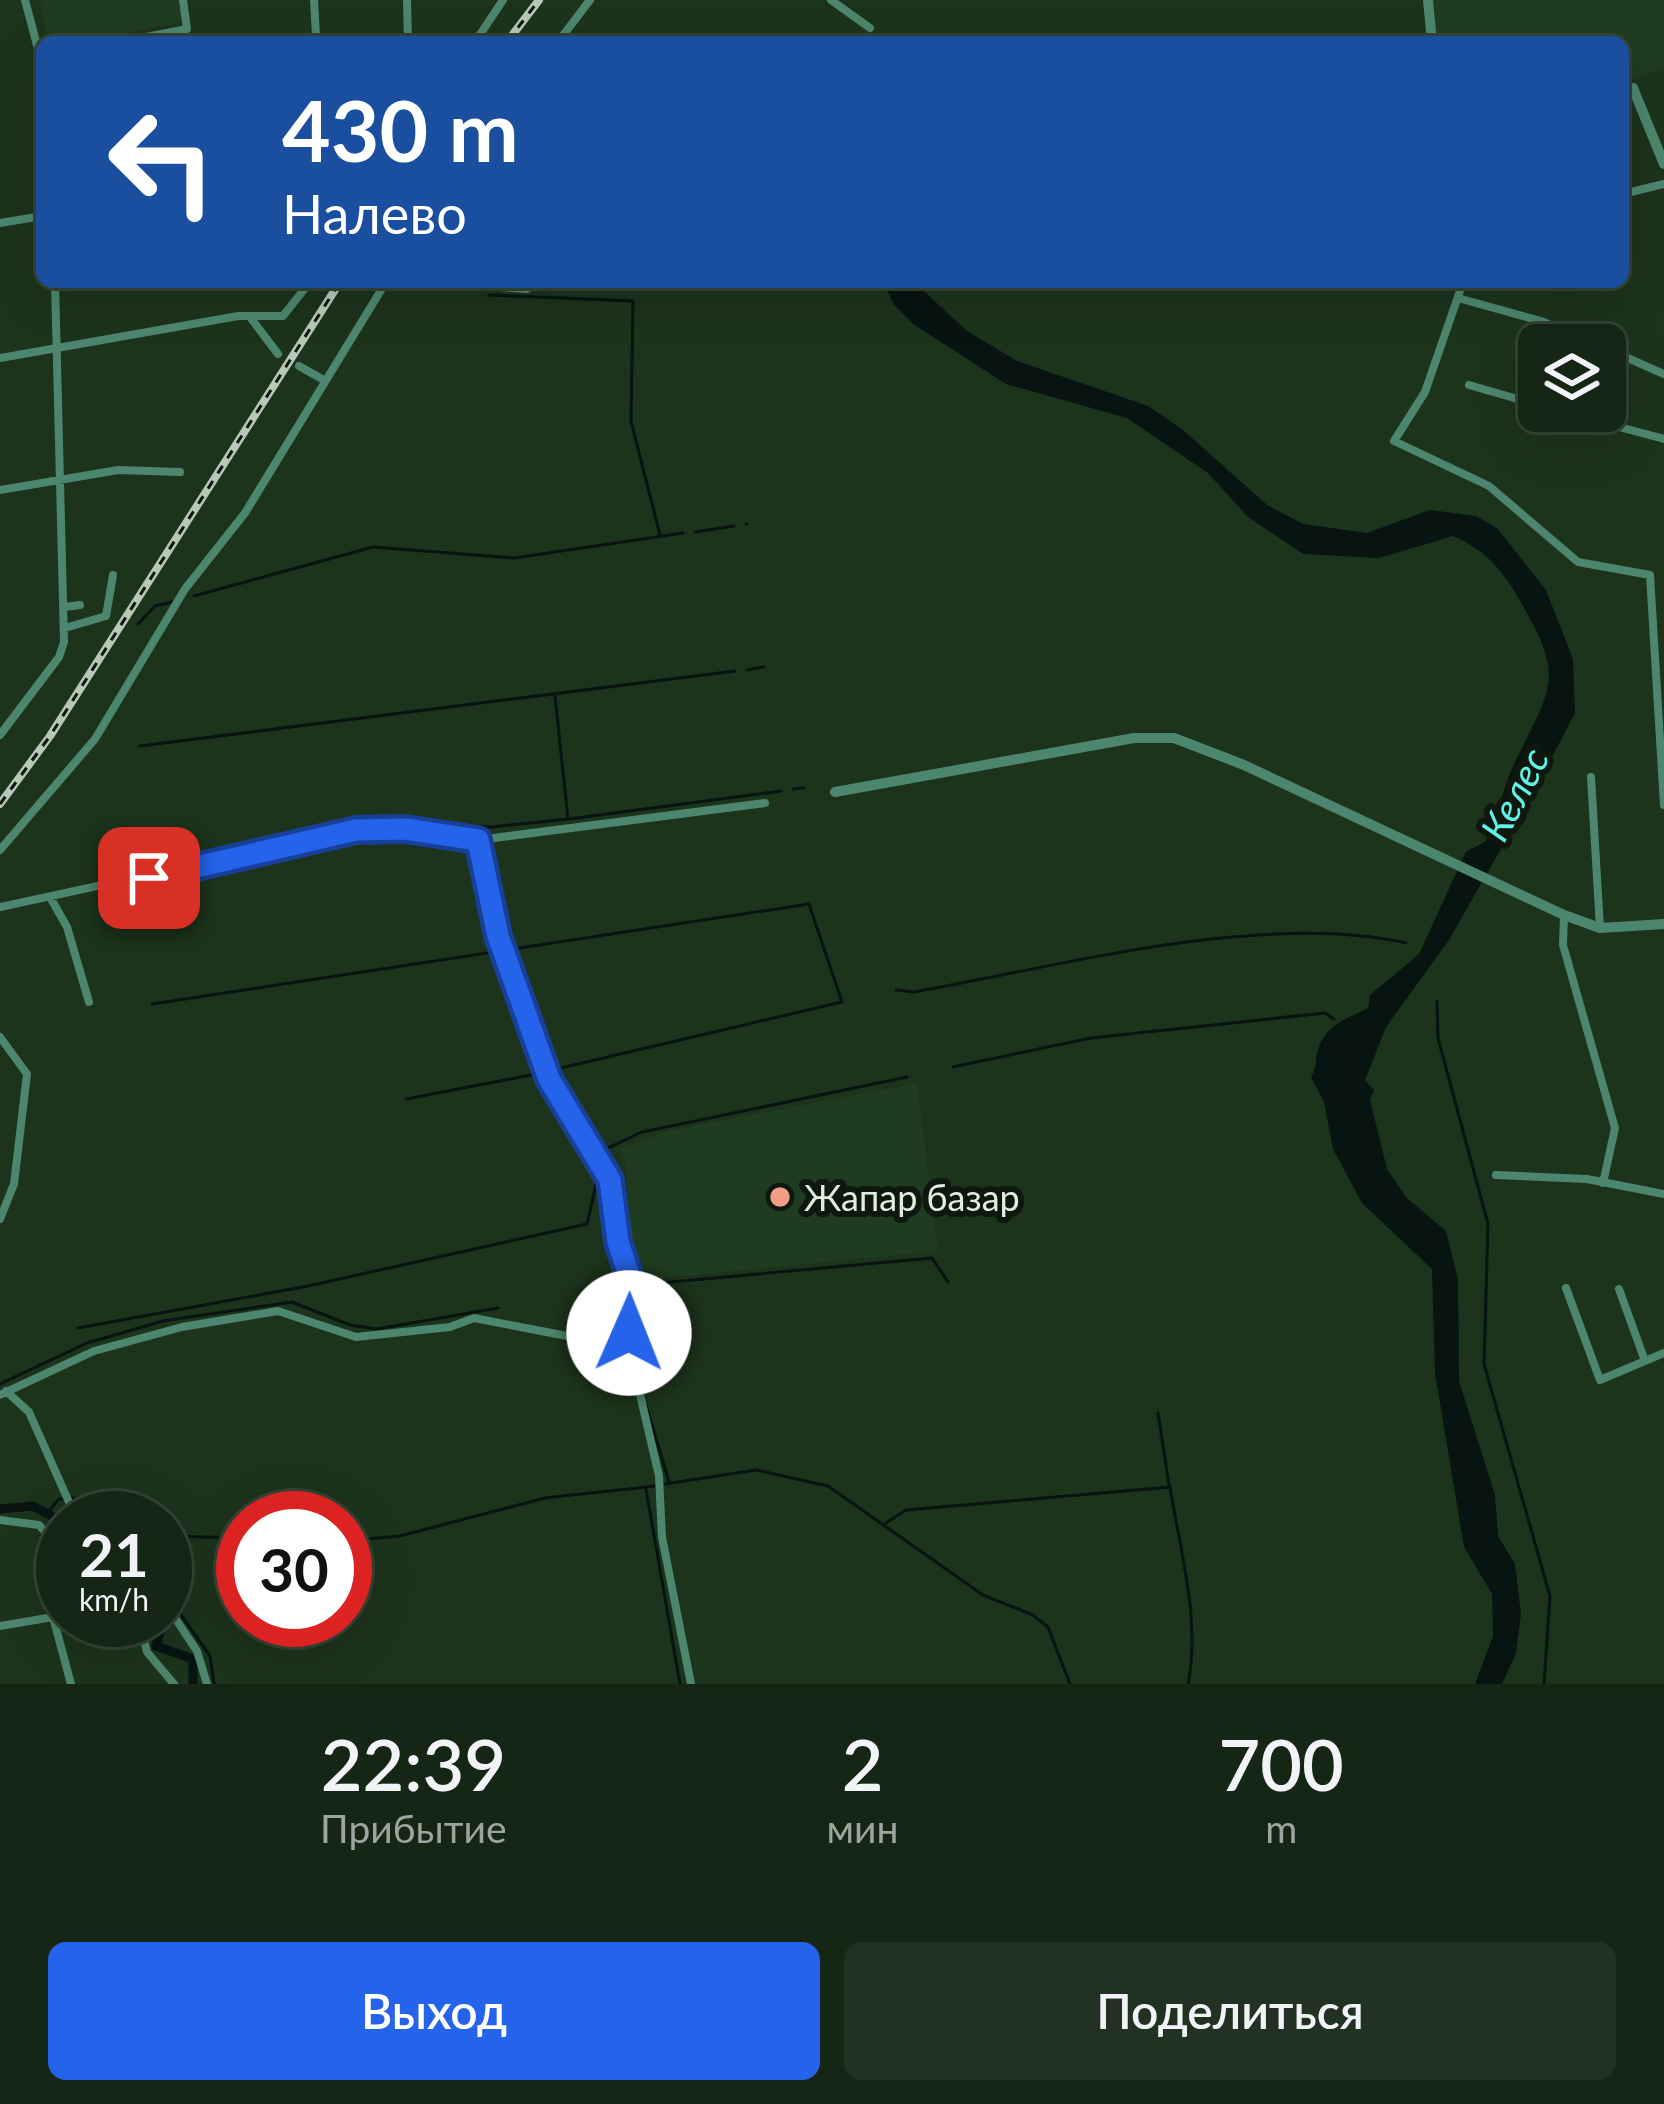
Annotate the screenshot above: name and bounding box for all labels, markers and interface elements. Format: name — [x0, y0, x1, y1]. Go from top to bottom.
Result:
text: 430 m — [282, 79, 519, 180]
icon: left — [84, 84, 240, 240]
text: Налево — [282, 181, 467, 246]
map controls — [1518, 324, 1626, 432]
button: layers — [1518, 324, 1626, 432]
water label: Келес — [1471, 740, 1557, 848]
pin — [98, 827, 200, 929]
icon: arrive — [116, 845, 182, 911]
place label: Жапар базар — [804, 1175, 1020, 1219]
marker: Жапар базар — [767, 1184, 793, 1210]
position arrow — [566, 1270, 692, 1396]
speed limit sign: 30 — [216, 1491, 372, 1647]
text: 21 — [79, 1518, 149, 1590]
text: km/h — [79, 1581, 149, 1617]
text: 22:39 — [321, 1720, 506, 1806]
text: 2 — [842, 1720, 883, 1806]
text: 700 — [1219, 1720, 1344, 1806]
text: Прибытие — [320, 1805, 506, 1851]
text: мин — [827, 1805, 899, 1851]
text: m — [1265, 1805, 1297, 1851]
button: Выход — [48, 1942, 820, 2080]
button: Поделиться — [844, 1942, 1616, 2080]

